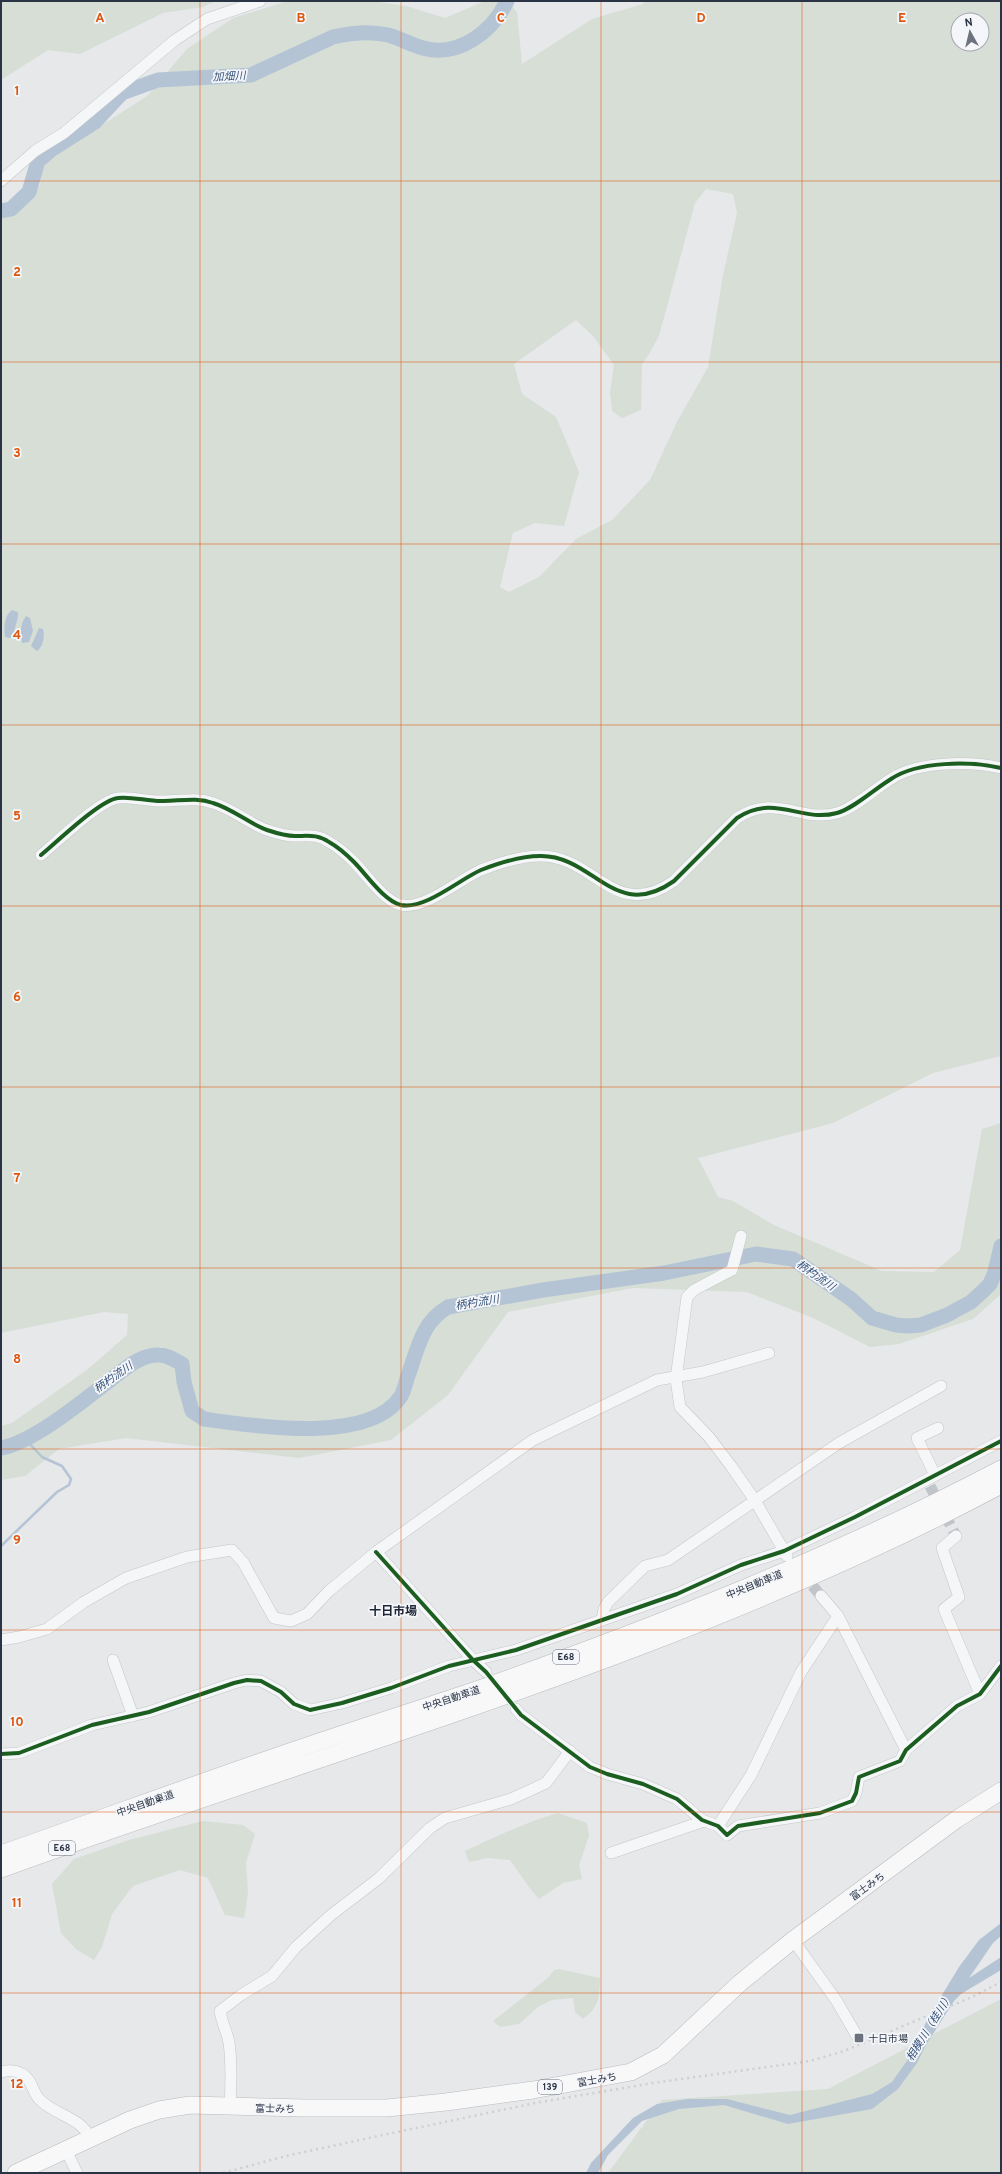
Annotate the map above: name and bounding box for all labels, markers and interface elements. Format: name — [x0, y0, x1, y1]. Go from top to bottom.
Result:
text: A — [95, 11, 105, 27]
text: B — [297, 11, 306, 27]
text: C — [497, 11, 505, 27]
text: D — [696, 11, 706, 27]
text: E — [898, 11, 906, 27]
north arrow — [950, 12, 990, 52]
text: N — [964, 16, 974, 31]
water label: 加畑川 — [212, 69, 247, 85]
text: 1 — [14, 84, 20, 100]
text: 2 — [13, 265, 21, 281]
text: 3 — [13, 446, 21, 462]
text: 4 — [13, 628, 21, 644]
text: 5 — [13, 809, 21, 825]
text: 6 — [13, 990, 21, 1006]
text: 7 — [14, 1171, 21, 1187]
water label: 柄杓流川 — [793, 1257, 838, 1295]
water label: 柄杓流川 — [454, 1292, 501, 1313]
text: 8 — [13, 1352, 21, 1368]
water label: 柄杓流川 — [92, 1359, 136, 1396]
text: 9 — [13, 1533, 21, 1549]
street label: 中央自動車道 — [724, 1568, 785, 1603]
district label: 十日市場 — [369, 1604, 417, 1620]
road number: E68 — [553, 1650, 579, 1664]
street label: 中央自動車道 — [421, 1684, 482, 1715]
text: 10 — [10, 1715, 24, 1731]
street label: 中央自動車道 — [115, 1789, 176, 1820]
road number: E68 — [49, 1841, 75, 1855]
street label: 富士みち — [848, 1870, 888, 1904]
text: 11 — [12, 1896, 22, 1912]
water label: 相模川（桂川） — [904, 1991, 956, 2064]
marker: 十日市場 — [853, 2032, 865, 2044]
place label: 十日市場 — [868, 2033, 908, 2046]
street label: 富士みち — [576, 2071, 618, 2090]
text: 12 — [10, 2077, 24, 2093]
road number: 139 — [538, 2080, 562, 2094]
street label: 富士みち — [255, 2103, 295, 2116]

